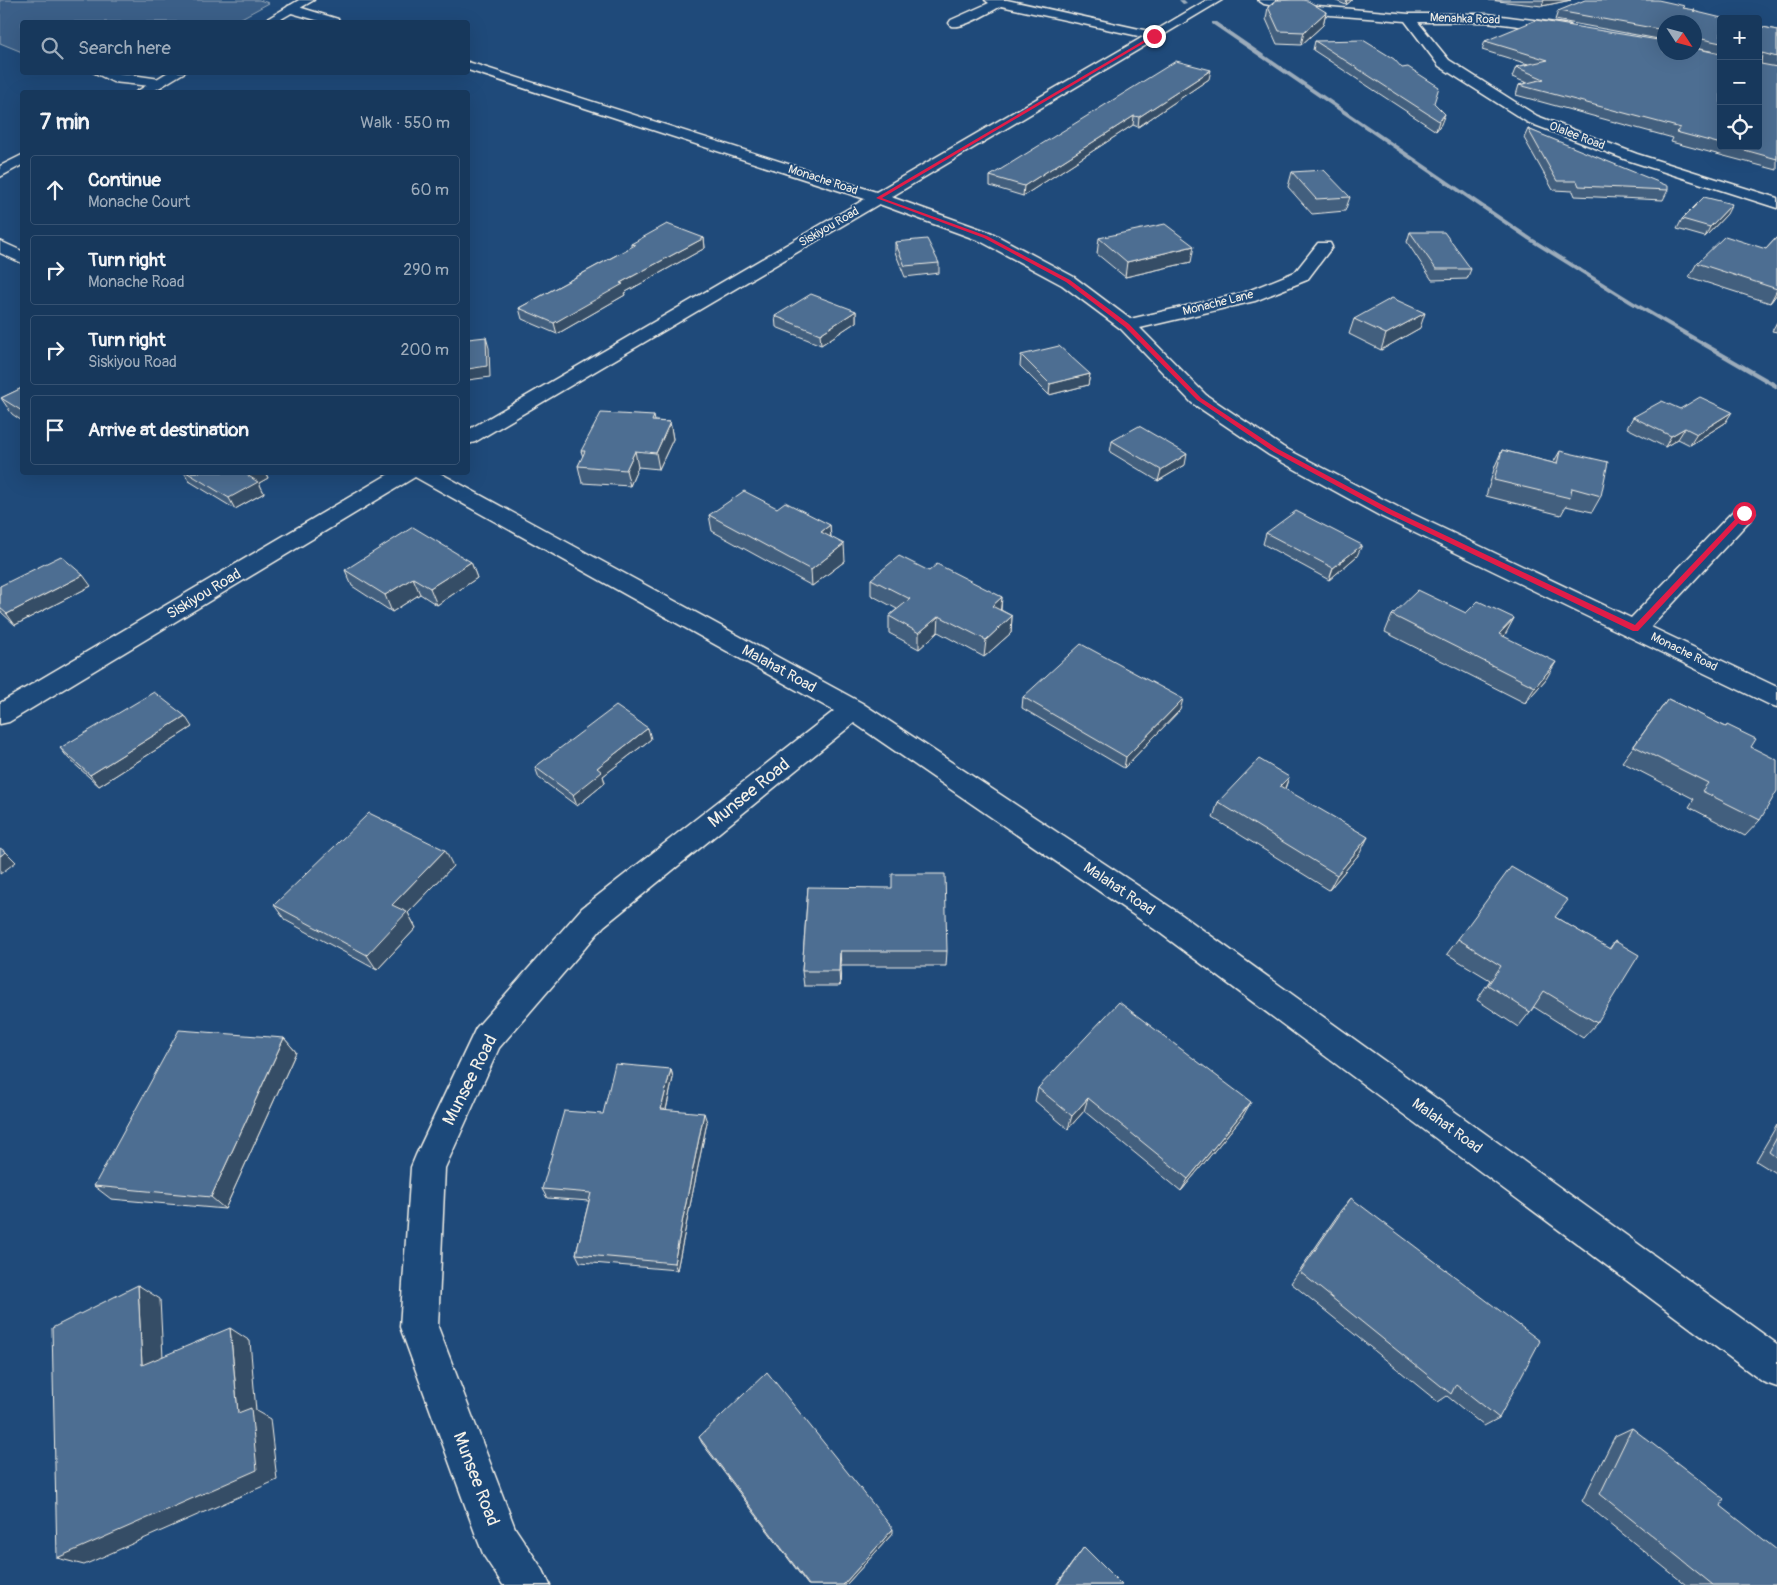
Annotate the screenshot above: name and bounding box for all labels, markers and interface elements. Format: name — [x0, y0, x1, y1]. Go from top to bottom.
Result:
street label: Menahka Road — [1430, 10, 1501, 28]
north arrow — [1657, 15, 1702, 60]
map controls — [1717, 15, 1762, 150]
button: + — [1717, 15, 1762, 60]
search box — [20, 20, 470, 75]
route end — [1143, 25, 1166, 48]
icon: search — [38, 34, 66, 62]
text: Search here — [78, 36, 171, 60]
button: − — [1717, 60, 1762, 105]
button: locate — [1717, 105, 1762, 150]
text: 7 min — [40, 109, 90, 136]
text: Walk · 550 m — [360, 113, 450, 133]
street label: Olalee Road — [1547, 119, 1607, 153]
street label: Monache Road — [786, 162, 860, 198]
text: Continue — [88, 168, 161, 192]
icon: ahead — [41, 176, 69, 204]
text: 60 m — [411, 180, 449, 200]
text: Monache Court — [88, 192, 190, 212]
street label: Siskiyou Road — [796, 204, 862, 250]
text: Turn right — [88, 248, 166, 272]
icon: right — [41, 256, 69, 284]
text: 290 m — [403, 260, 449, 280]
text: Monache Road — [88, 272, 185, 292]
street label: Monache Lane — [1181, 287, 1255, 319]
text: Turn right — [88, 328, 166, 352]
icon: right — [41, 336, 69, 364]
text: 200 m — [401, 340, 449, 360]
text: Siskiyou Road — [88, 352, 177, 372]
icon: arrive — [41, 416, 69, 444]
text: Arrive at destination — [88, 418, 249, 442]
route start — [1733, 502, 1756, 525]
street label: Siskiyou Road — [163, 564, 245, 624]
street label: Monache Road — [1648, 629, 1720, 675]
street label: Malahat Road — [738, 641, 820, 697]
street label: Munsee Road — [703, 753, 795, 833]
street label: Malahat Road — [1080, 858, 1158, 920]
street label: Munsee Road — [437, 1031, 503, 1129]
street label: Malahat Road — [1408, 1094, 1486, 1158]
street label: Munsee Road — [448, 1429, 504, 1529]

